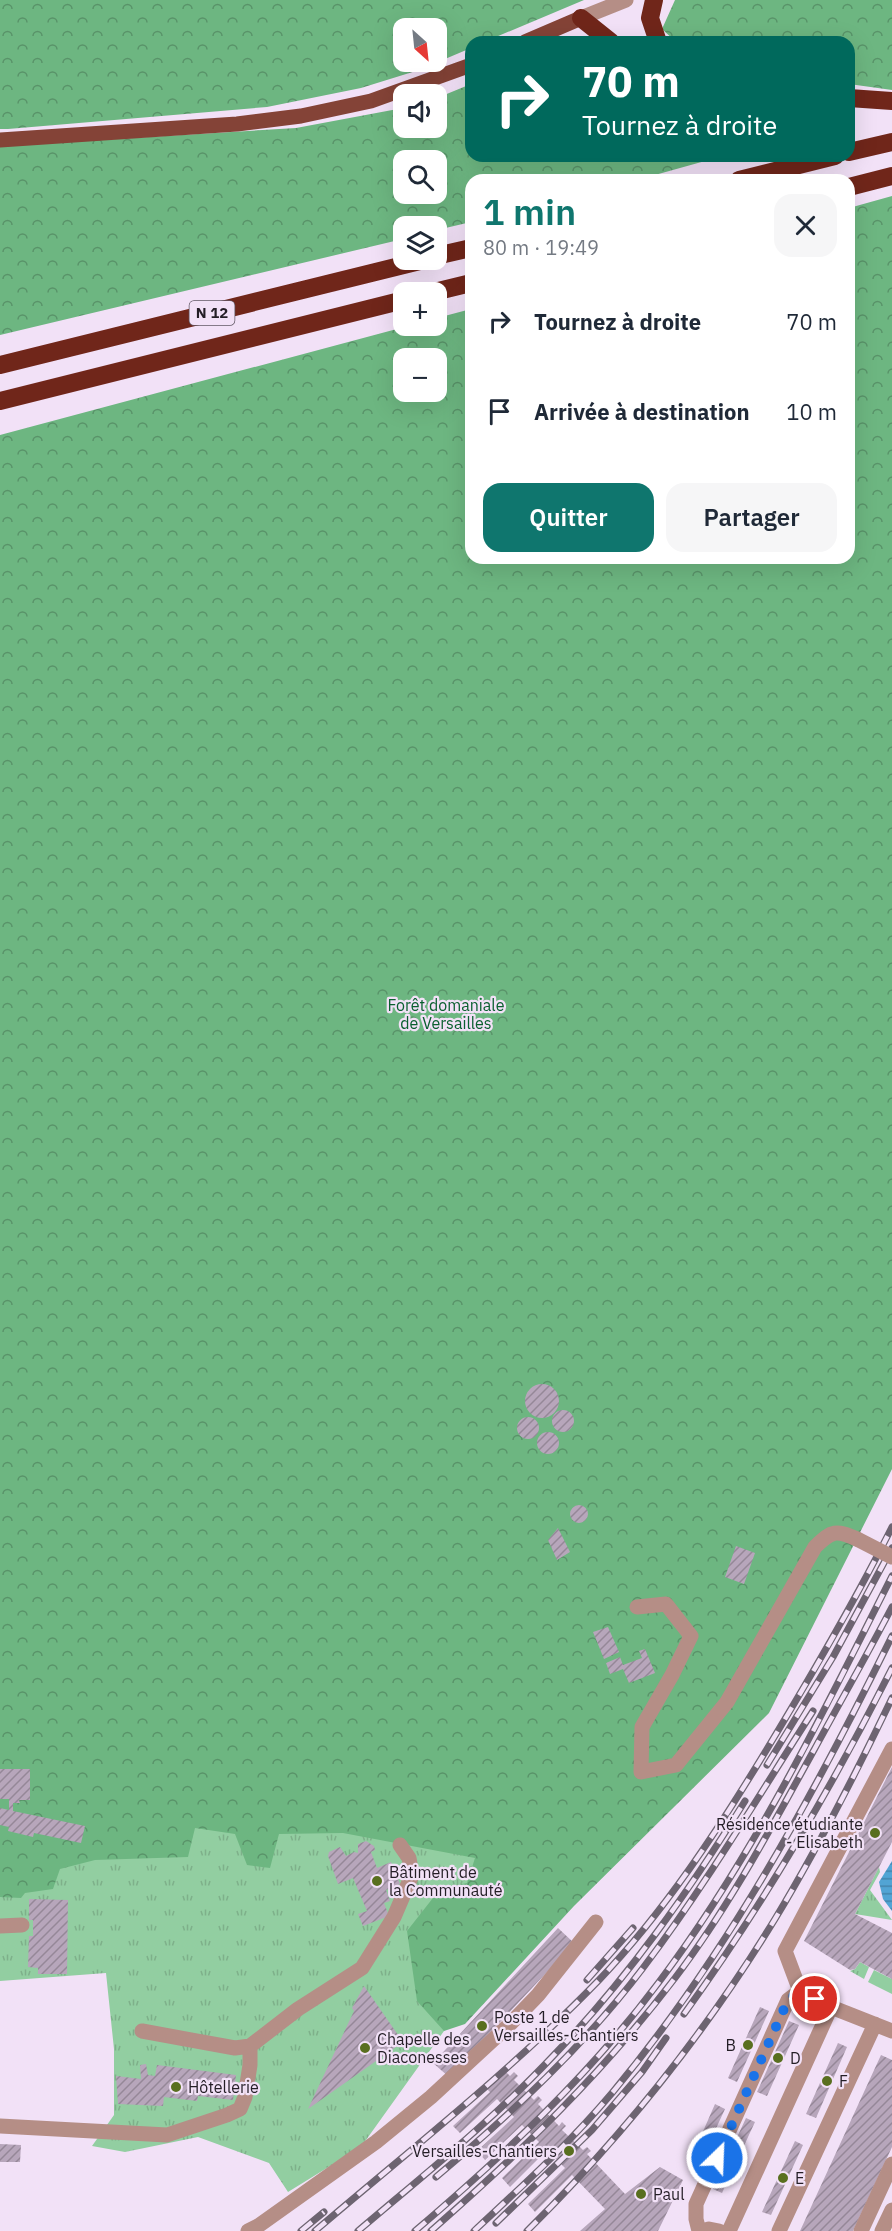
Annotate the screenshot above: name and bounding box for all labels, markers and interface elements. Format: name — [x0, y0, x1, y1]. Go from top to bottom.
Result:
north arrow — [393, 18, 447, 72]
map controls — [393, 18, 447, 402]
text: 70 m — [582, 54, 680, 109]
icon: right — [483, 60, 561, 138]
button: sound — [393, 84, 447, 138]
text: Tournez à droite — [582, 107, 777, 142]
button: search — [393, 150, 447, 204]
text: 1 min — [483, 188, 576, 235]
button: close — [774, 194, 837, 257]
button: layers — [393, 216, 447, 270]
text: 80 m · 19:49 — [483, 234, 599, 261]
button: + — [393, 282, 447, 336]
road number: N 12 — [190, 301, 234, 325]
icon: right — [483, 305, 516, 338]
text: Tournez à droite — [534, 307, 701, 336]
text: 70 m — [786, 307, 837, 336]
button: − — [393, 348, 447, 402]
icon: arrive — [483, 395, 516, 428]
text: Arrivée à destination — [534, 397, 750, 426]
text: 10 m — [786, 397, 837, 426]
button: Quitter — [483, 483, 654, 552]
button: Partager — [666, 483, 837, 552]
park label: Forêt domaniale de Versailles — [388, 995, 505, 1033]
place label: Résidence étudiante - Elisabeth — [716, 1814, 863, 1852]
marker: Résidence étudiante - Elisabeth — [868, 1826, 882, 1840]
place label: Bâtiment de la Communauté — [389, 1862, 503, 1900]
marker: Bâtiment de la Communauté — [370, 1874, 384, 1888]
pin — [789, 1973, 840, 2024]
icon: arrive — [798, 1982, 831, 2015]
place label: Poste 1 de Versailles-Chantiers — [494, 2007, 639, 2045]
marker: Poste 1 de Versailles-Chantiers — [475, 2019, 489, 2033]
place label: Chapelle des Diaconesses — [377, 2029, 470, 2067]
place label: B — [726, 2035, 736, 2055]
marker: B — [741, 2038, 755, 2052]
marker: Chapelle des Diaconesses — [358, 2041, 372, 2055]
place label: D — [790, 2048, 801, 2068]
marker: D — [771, 2051, 785, 2065]
place label: F — [839, 2071, 848, 2091]
marker: F — [820, 2074, 834, 2088]
place label: Hôtellerie — [188, 2077, 259, 2097]
marker: Hôtellerie — [169, 2080, 183, 2094]
position arrow — [685, 2126, 749, 2190]
place label: Versailles-Chantiers — [412, 2141, 557, 2161]
marker: Versailles-Chantiers — [562, 2144, 576, 2158]
place label: E — [795, 2168, 804, 2188]
marker: E — [776, 2171, 790, 2185]
place label: Paul — [653, 2184, 685, 2204]
marker: Paul — [634, 2187, 648, 2201]

